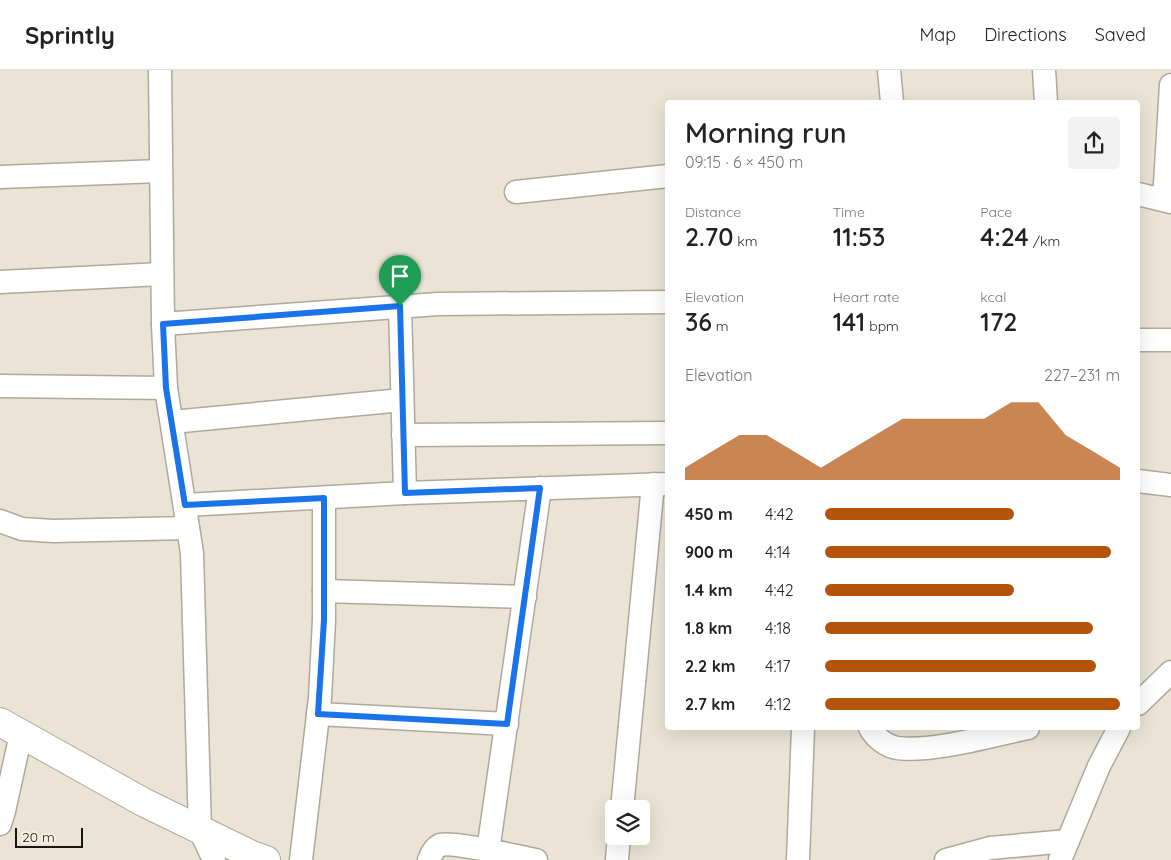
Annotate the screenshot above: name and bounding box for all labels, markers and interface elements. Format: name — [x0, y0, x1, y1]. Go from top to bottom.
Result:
text: Sprintly — [25, 20, 115, 50]
text: Map — [919, 23, 956, 46]
text: Directions — [984, 23, 1067, 46]
text: Saved — [1095, 23, 1146, 46]
text: Morning run — [685, 115, 846, 150]
button: share — [1068, 117, 1120, 169]
text: 09:15 · 6 × 450 m — [685, 152, 803, 172]
text: Distance — [685, 203, 741, 221]
text: Time — [833, 203, 865, 221]
text: Pace — [980, 203, 1012, 221]
text: 2.70 — [685, 221, 733, 252]
text: 11:53 — [833, 221, 885, 252]
text: 4:24 — [980, 221, 1029, 252]
text: km — [733, 232, 757, 250]
text: /km — [1029, 232, 1060, 250]
pin — [379, 255, 421, 306]
icon: arrive — [386, 262, 414, 290]
text: Elevation — [685, 288, 744, 306]
text: Heart rate — [833, 288, 899, 306]
text: kcal — [980, 288, 1006, 306]
text: 36 — [685, 306, 712, 337]
text: 141 — [833, 306, 865, 337]
text: 172 — [980, 306, 1017, 337]
text: m — [712, 317, 729, 335]
text: bpm — [865, 317, 899, 335]
text: Elevation — [685, 365, 752, 385]
text: 227–231 m — [1044, 365, 1120, 385]
text: 450 m — [685, 504, 733, 524]
text: 4:42 — [765, 504, 794, 524]
text: 900 m — [685, 542, 733, 562]
text: 4:14 — [765, 542, 791, 562]
text: 1.4 km — [685, 580, 732, 600]
text: 4:42 — [765, 580, 794, 600]
text: 1.8 km — [685, 618, 732, 638]
text: 4:18 — [765, 618, 791, 638]
text: 2.2 km — [685, 656, 736, 676]
text: 4:17 — [765, 656, 791, 676]
text: 2.7 km — [685, 694, 735, 714]
text: 4:12 — [765, 694, 791, 714]
map controls — [605, 800, 650, 845]
button: layers — [605, 800, 650, 845]
scale bar — [15, 825, 82, 848]
text: 20 m — [22, 828, 55, 846]

